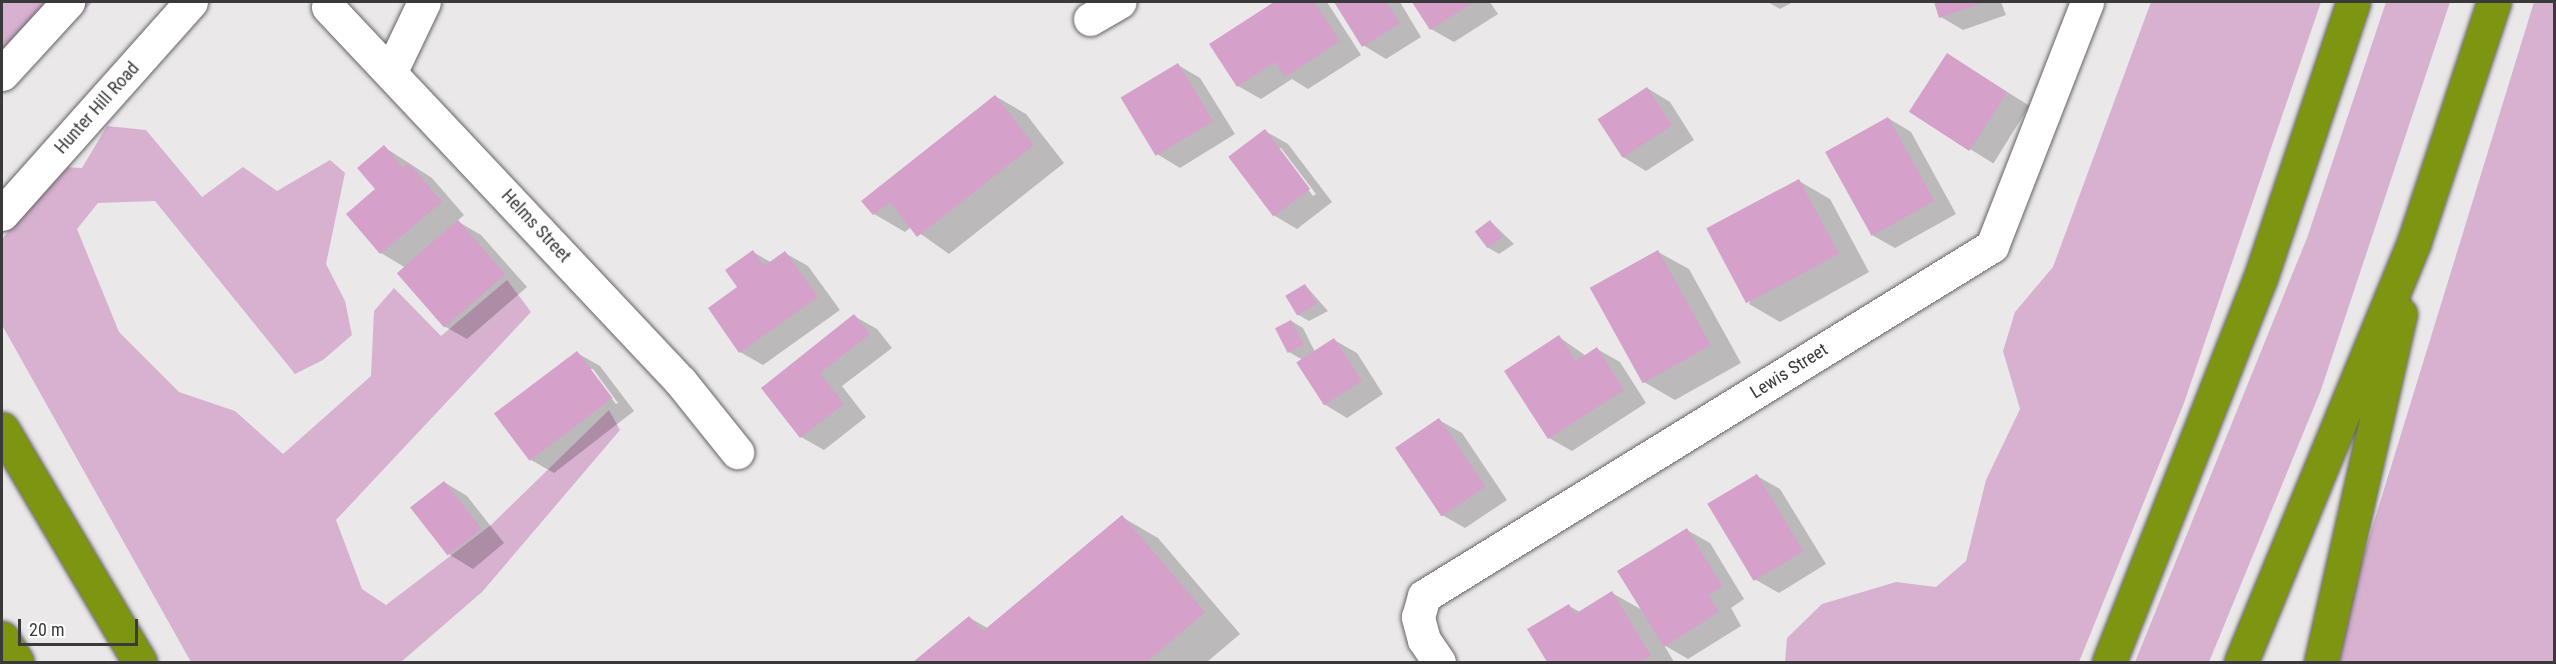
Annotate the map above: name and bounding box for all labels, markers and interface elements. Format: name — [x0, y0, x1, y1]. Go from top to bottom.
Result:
street label: Hunter Hill Road — [50, 58, 144, 158]
street label: Helms Street — [497, 185, 575, 267]
street label: Lewis Street — [1746, 339, 1832, 403]
scale bar — [21, 607, 141, 645]
text: 20 m — [29, 619, 64, 640]

